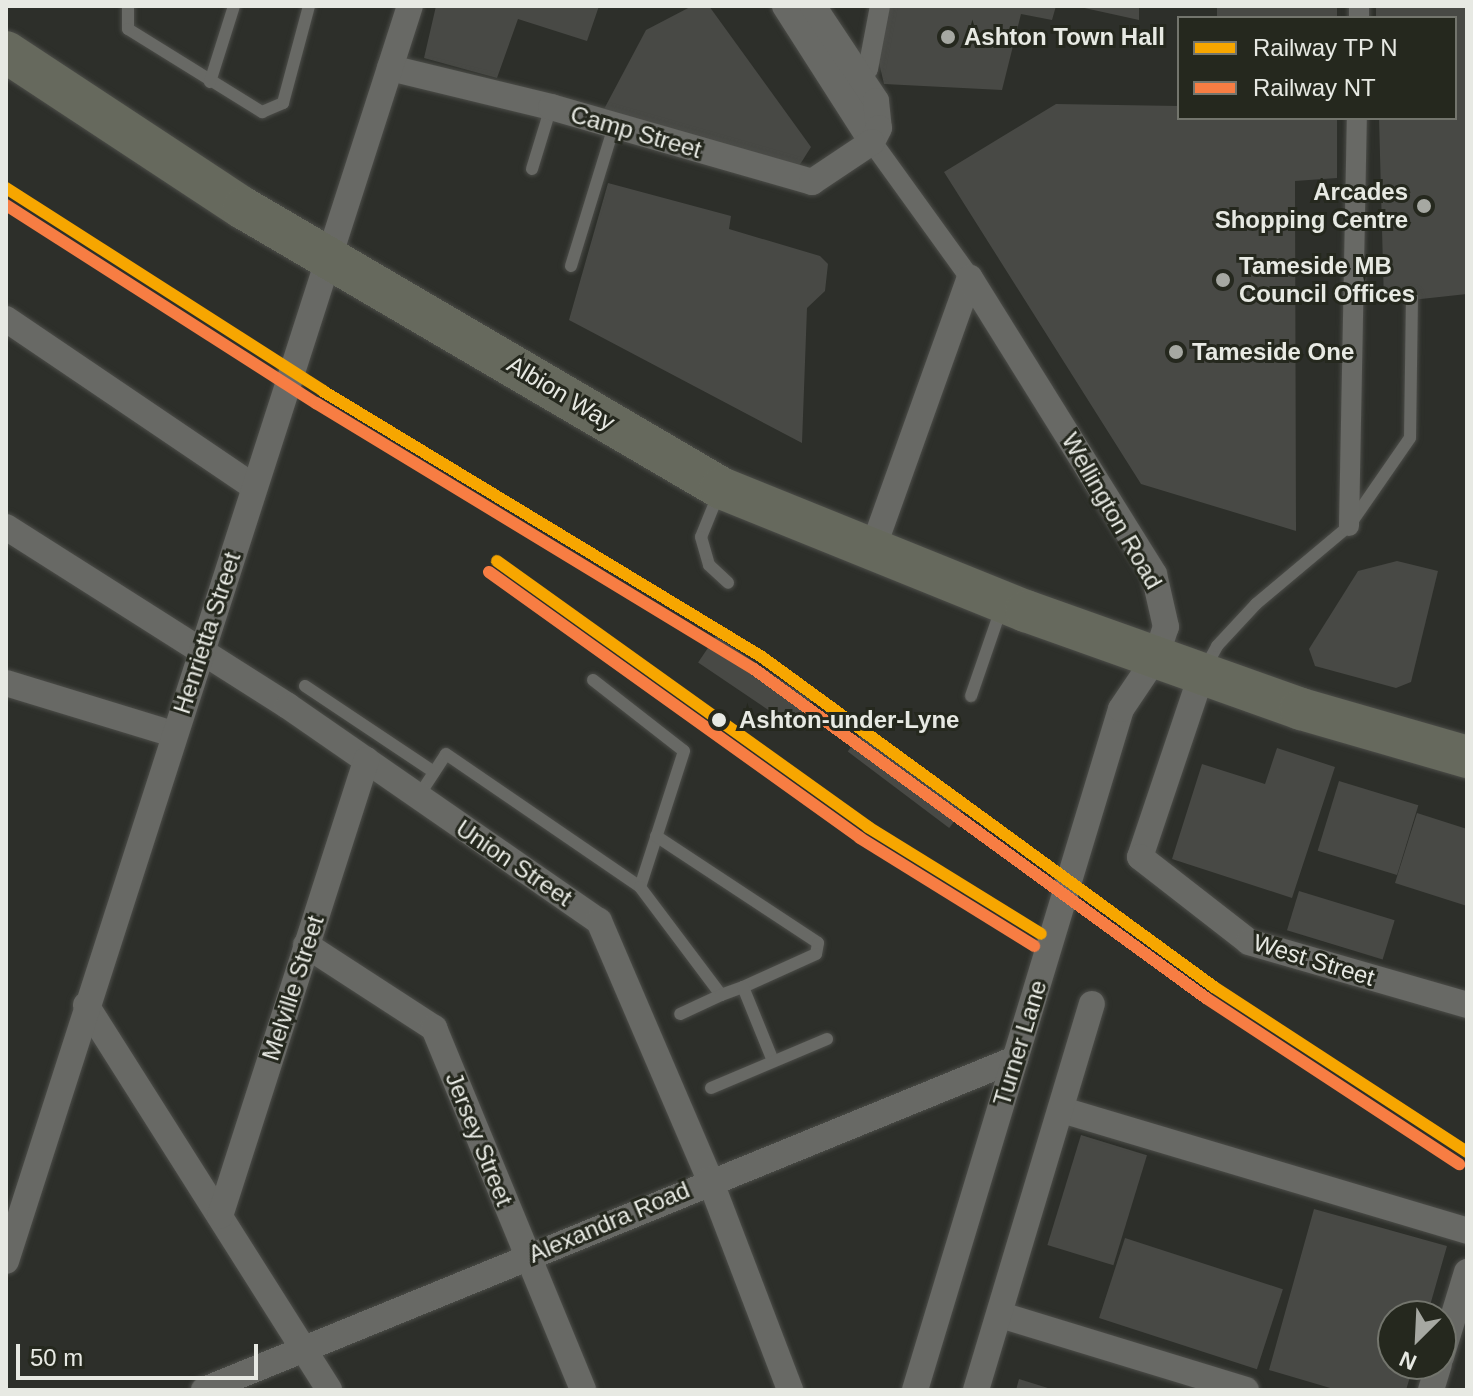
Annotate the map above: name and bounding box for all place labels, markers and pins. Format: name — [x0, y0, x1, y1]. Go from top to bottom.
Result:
place label: Ashton Town Hall — [964, 23, 1165, 51]
marker: Ashton Town Hall — [939, 28, 957, 46]
place label: Arcades Shopping Centre — [1215, 178, 1408, 234]
marker: Arcades Shopping Centre — [1415, 197, 1433, 215]
place label: Tameside MB Council Offices — [1239, 252, 1415, 308]
marker: Tameside MB Council Offices — [1214, 271, 1232, 289]
place label: Tameside One — [1192, 338, 1354, 366]
marker: Tameside One — [1167, 343, 1185, 361]
place label: Ashton-under-Lyne — [739, 706, 959, 734]
marker: Ashton-under-Lyne — [706, 707, 732, 733]

